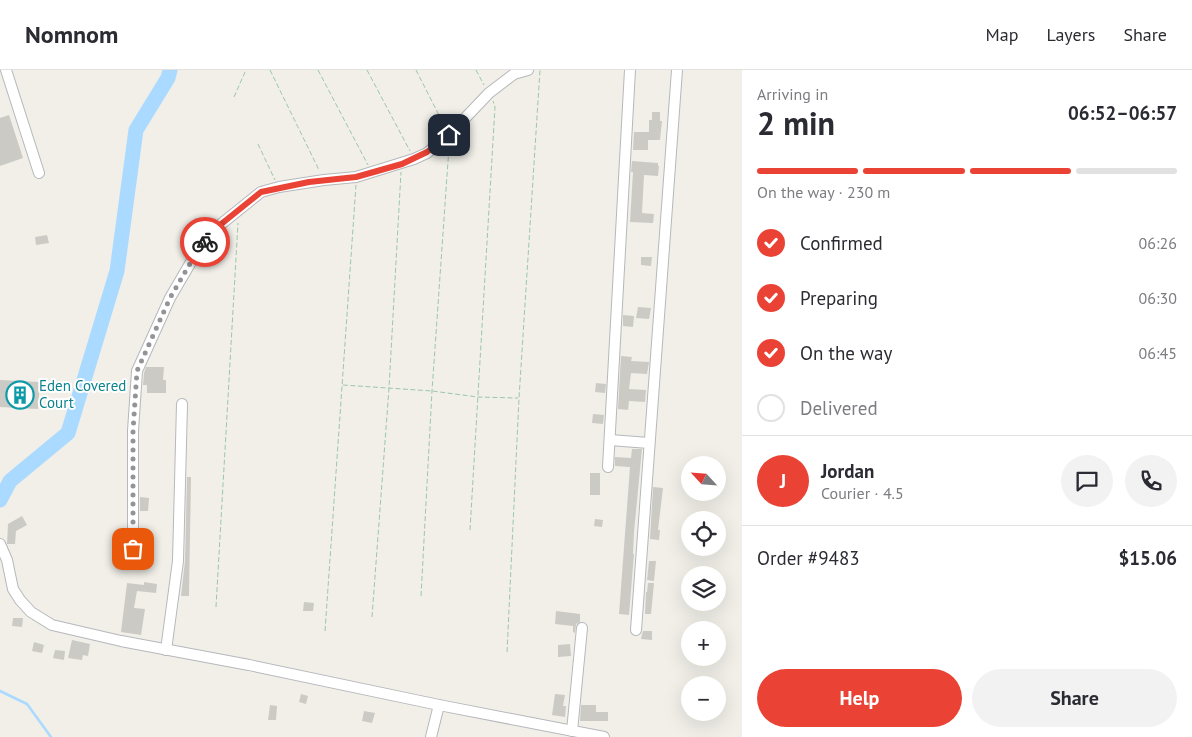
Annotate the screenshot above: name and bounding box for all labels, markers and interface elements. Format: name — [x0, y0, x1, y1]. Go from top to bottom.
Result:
text: Nomnom — [25, 19, 118, 50]
text: Map — [986, 23, 1018, 46]
text: Layers — [1046, 23, 1095, 46]
text: Share — [1123, 23, 1167, 46]
text: Arriving in — [757, 84, 828, 104]
text: 06:52–06:57 — [1068, 101, 1177, 125]
text: 2 min — [757, 102, 835, 144]
pin — [428, 114, 470, 156]
icon: home — [435, 121, 463, 149]
text: On the way · 230 m — [757, 182, 890, 202]
courier — [180, 217, 230, 267]
icon: bike — [191, 228, 219, 256]
icon: check — [757, 229, 785, 257]
text: Confirmed — [800, 231, 883, 255]
text: 06:26 — [1139, 233, 1177, 253]
icon: check — [757, 284, 785, 312]
text: Preparing — [800, 286, 878, 310]
text: 06:30 — [1139, 288, 1177, 308]
icon: check — [757, 339, 785, 367]
text: On the way — [800, 341, 892, 365]
text: 06:45 — [1139, 343, 1177, 363]
place label: Eden Covered Court — [39, 376, 126, 412]
building icon: Eden Covered Court — [5, 380, 35, 410]
text: Delivered — [800, 396, 878, 420]
button: chat — [1061, 455, 1113, 507]
button: phone — [1125, 455, 1177, 507]
north arrow — [681, 456, 726, 501]
map controls — [681, 456, 726, 721]
text: Jordan — [821, 459, 874, 483]
text: J — [780, 469, 786, 493]
text: Courier · 4.5 — [821, 483, 904, 503]
button: locate — [681, 511, 726, 556]
pin — [112, 528, 154, 570]
icon: bag — [119, 535, 147, 563]
text: Order #9483 — [757, 546, 860, 570]
text: $15.06 — [1118, 546, 1177, 570]
button: layers — [681, 566, 726, 611]
button: + — [681, 621, 726, 666]
button: Help — [757, 669, 962, 727]
button: Share — [972, 669, 1177, 727]
button: − — [681, 676, 726, 721]

